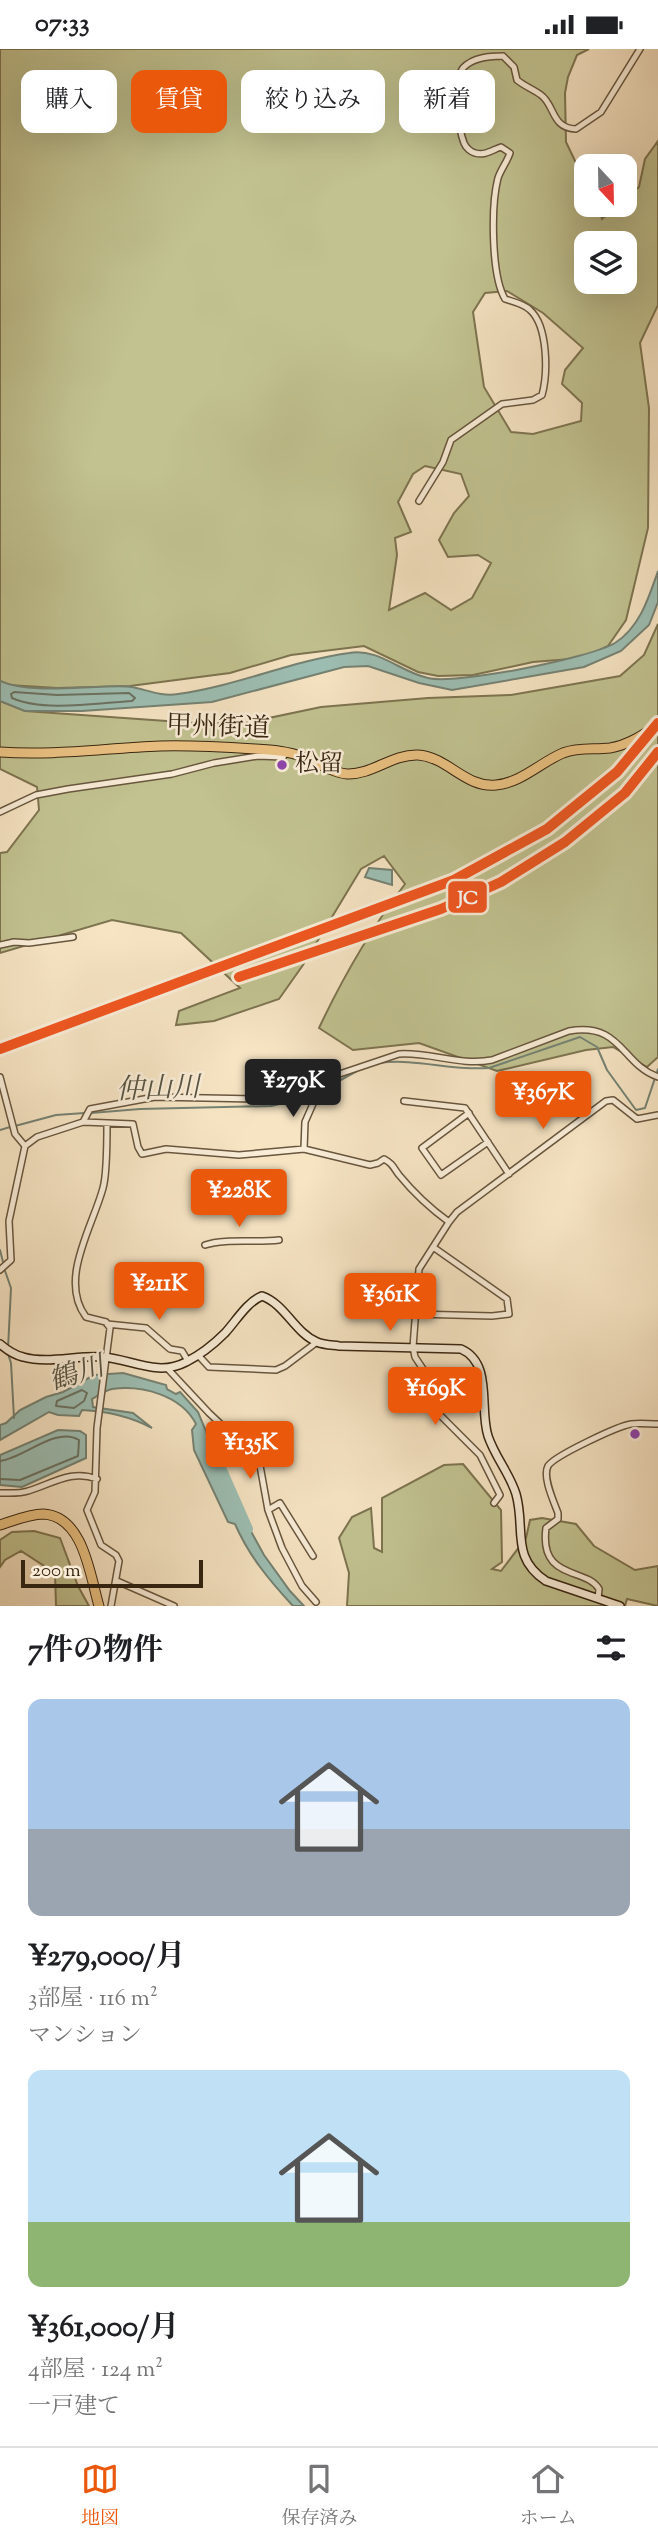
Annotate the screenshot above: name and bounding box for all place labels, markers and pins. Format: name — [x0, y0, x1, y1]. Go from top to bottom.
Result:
place label: 松留 — [295, 748, 343, 782]
marker: 松留 — [275, 758, 289, 772]
pin: ¥279K — [244, 1059, 342, 1119]
pin: ¥367K — [494, 1072, 592, 1131]
pin: ¥228K — [190, 1169, 288, 1229]
pin: ¥211K — [110, 1263, 208, 1322]
pin: ¥361K — [341, 1273, 439, 1333]
pin: ¥169K — [386, 1367, 484, 1427]
pin: ¥135K — [201, 1421, 299, 1481]
unlabelled marker — [628, 1427, 642, 1441]

